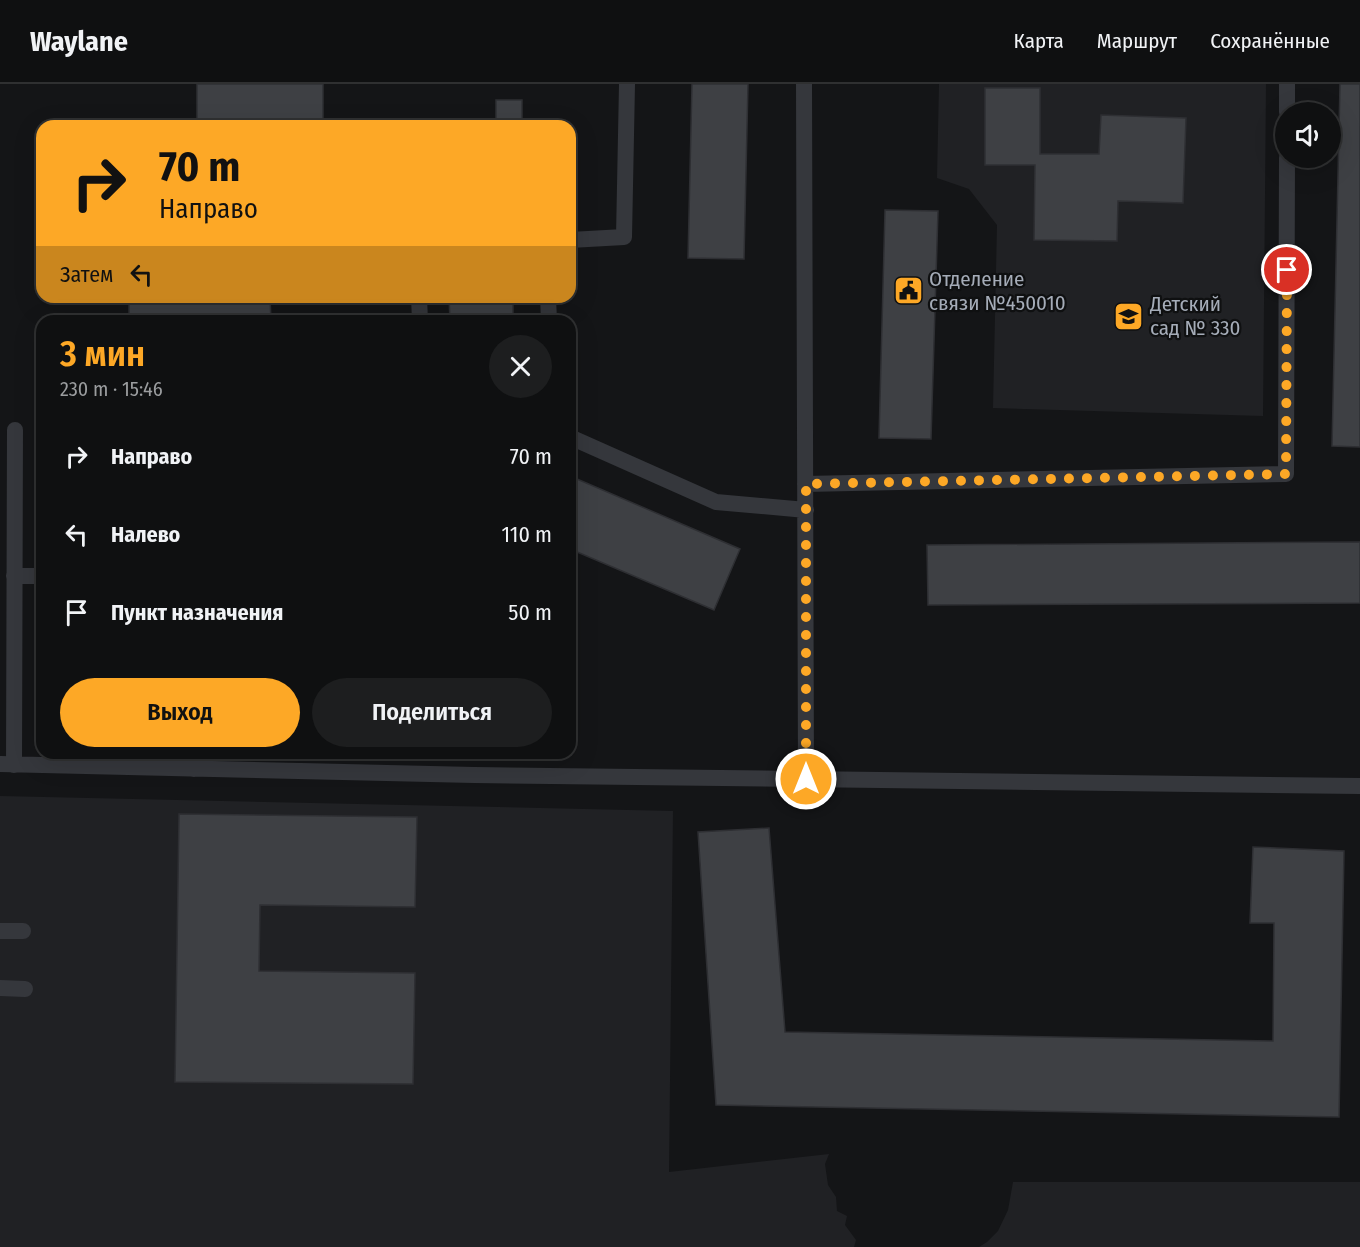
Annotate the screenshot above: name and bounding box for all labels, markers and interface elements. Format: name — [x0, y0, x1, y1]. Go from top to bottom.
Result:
text: Waylane — [30, 25, 128, 58]
text: Карта — [1014, 28, 1064, 54]
text: Маршрут — [1097, 28, 1177, 54]
text: Сохранённые — [1210, 28, 1330, 54]
map controls — [1275, 102, 1341, 168]
button: sound — [1275, 102, 1341, 168]
text: 70 m — [159, 142, 240, 192]
icon: right — [60, 144, 138, 222]
text: Направо — [159, 193, 258, 225]
pin — [1261, 244, 1312, 295]
icon: arrive — [1270, 253, 1303, 286]
icon: left — [125, 258, 158, 291]
text: Затем — [60, 261, 113, 288]
place label: Отделение связи №450010 — [929, 266, 1066, 316]
public building icon: Отделение связи №450010 — [892, 275, 924, 307]
place label: Детский сад № 330 — [1149, 291, 1241, 341]
school or university icon: Детский сад № 330 — [1113, 300, 1145, 332]
text: 3 мин — [60, 332, 145, 376]
button: close — [489, 335, 552, 398]
text: 230 m · 15:46 — [60, 377, 163, 401]
icon: right — [60, 440, 93, 473]
text: Направо — [111, 443, 192, 470]
text: 70 m — [510, 443, 552, 470]
icon: left — [60, 518, 93, 551]
text: Налево — [111, 521, 180, 548]
text: 110 m — [502, 521, 552, 548]
icon: arrive — [60, 596, 93, 629]
text: Пункт назначения — [111, 599, 283, 626]
text: 50 m — [508, 599, 552, 626]
button: Выход — [60, 678, 300, 747]
button: Поделиться — [312, 678, 552, 747]
position arrow — [774, 747, 838, 811]

